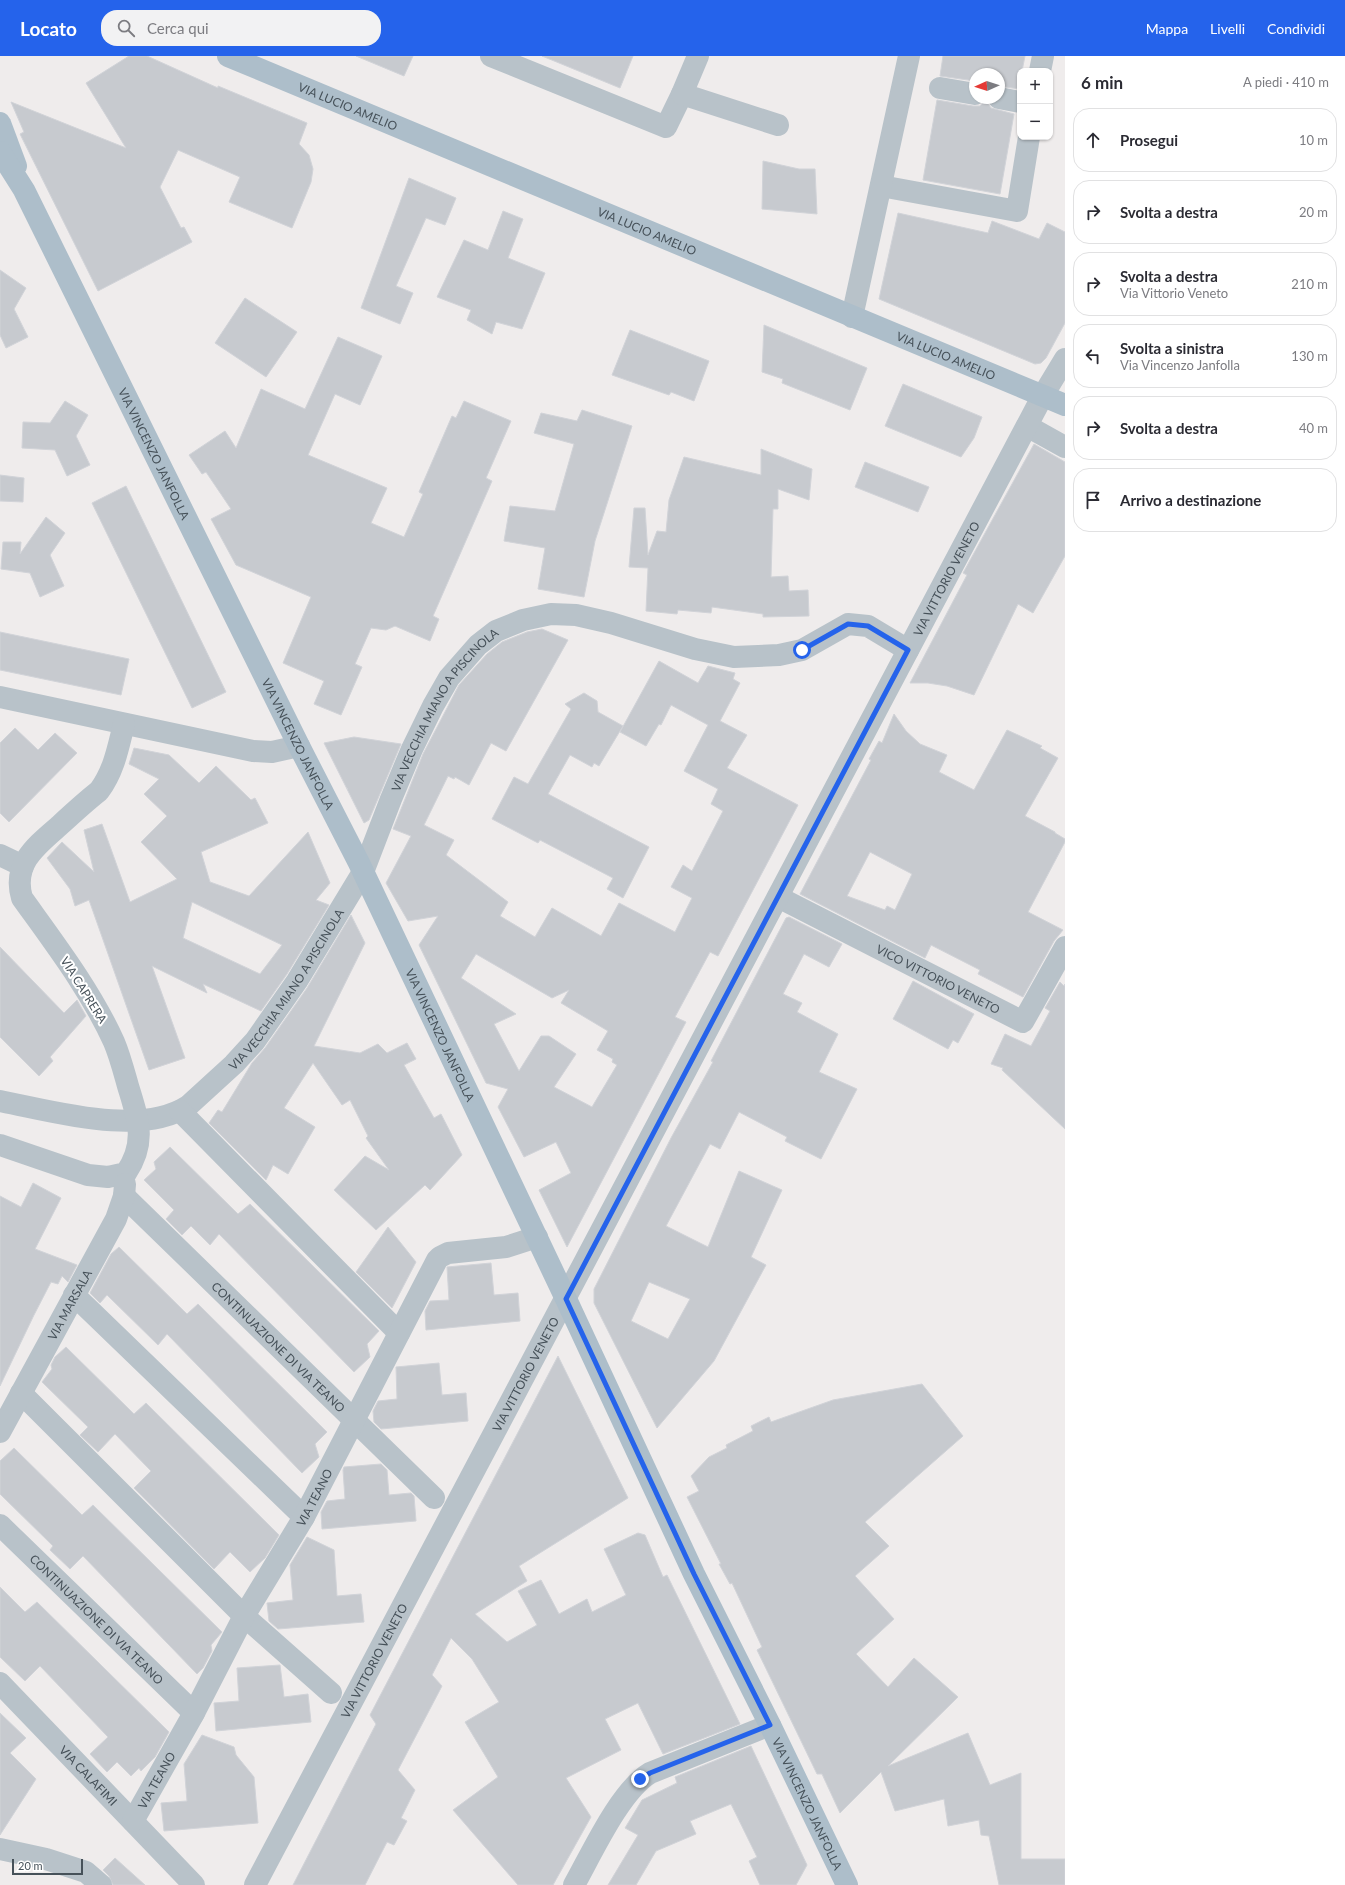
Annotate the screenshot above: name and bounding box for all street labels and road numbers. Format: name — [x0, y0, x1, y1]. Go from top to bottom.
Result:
street label: VIA LUCIO AMELIO — [296, 79, 400, 134]
street label: VIA LUCIO AMELIO — [595, 203, 699, 258]
street label: VIA LUCIO AMELIO — [894, 328, 998, 383]
street label: VIA VINCENZO JANFOLLA — [115, 385, 194, 523]
street label: VIA VITTORIO VENETO — [910, 518, 983, 638]
street label: VIA VECCHIA MIANO A PISCINOLA — [388, 624, 502, 793]
street label: VIA VINCENZO JANFOLLA — [259, 676, 338, 813]
street label: VIA VECCHIA MIANO A PISCINOLA — [225, 905, 347, 1073]
street label: VICO VITTORIO VENETO — [874, 941, 1003, 1017]
street label: VIA CAPRERA — [58, 954, 111, 1027]
street label: VIA VINCENZO JANFOLLA — [403, 966, 479, 1104]
street label: VIA MARSALA — [44, 1266, 95, 1342]
street label: CONTINUAZIONE DI VIA TEANO — [209, 1278, 349, 1415]
street label: VIA VITTORIO VENETO — [489, 1314, 562, 1434]
street label: VIA TEANO — [293, 1466, 335, 1529]
street label: CONTINUAZIONE DI VIA TEANO — [27, 1551, 167, 1687]
street label: VIA VITTORIO VENETO — [337, 1600, 410, 1720]
street label: VIA VINCENZO JANFOLLA — [770, 1735, 846, 1873]
street label: VIA CALAFIMI — [56, 1742, 121, 1808]
street label: VIA TEANO — [134, 1749, 178, 1811]

